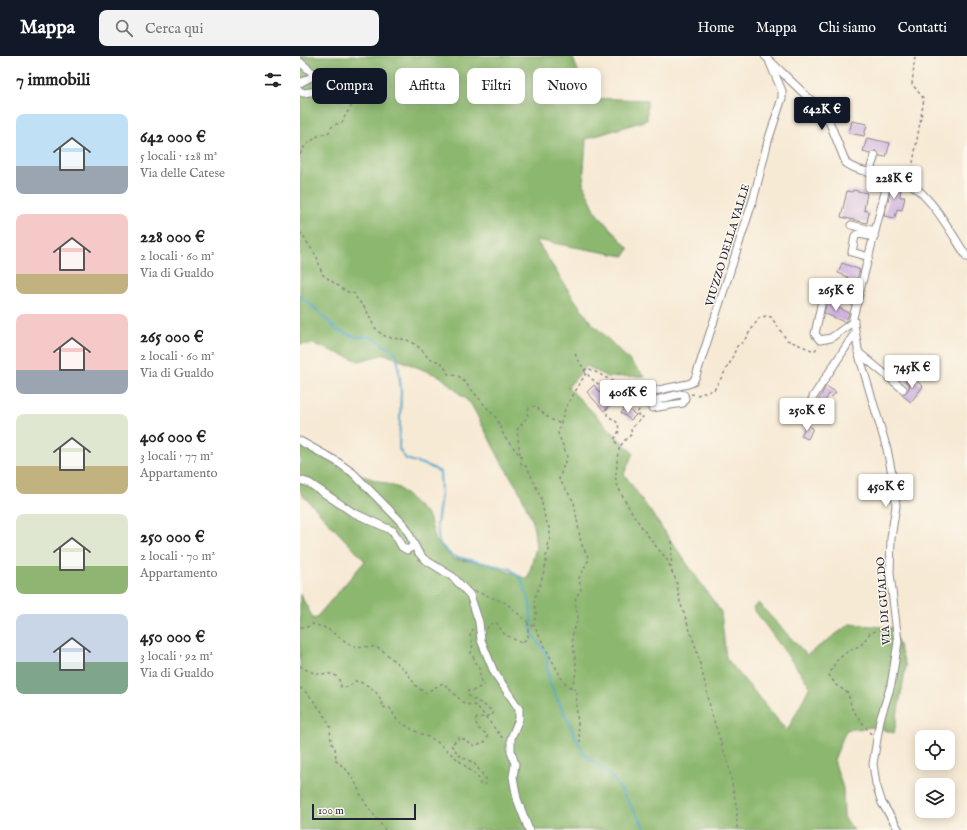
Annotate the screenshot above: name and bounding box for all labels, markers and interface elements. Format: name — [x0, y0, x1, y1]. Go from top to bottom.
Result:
search box — [99, 10, 379, 46]
text: Mappa — [20, 16, 75, 40]
icon: search — [113, 17, 135, 39]
text: Cerca qui — [145, 19, 203, 38]
text: Home — [698, 19, 734, 37]
text: Mappa — [756, 19, 797, 37]
text: Chi siamo — [819, 19, 876, 37]
text: Contatti — [898, 19, 947, 37]
chip: Compra — [312, 68, 387, 104]
chip: Affitta — [395, 68, 459, 104]
chip: Filtri — [467, 68, 525, 104]
chip: Nuovo — [533, 68, 601, 104]
icon: filters — [262, 69, 284, 91]
text: 7 immobili — [16, 70, 90, 91]
pin: 642K € — [789, 97, 855, 131]
text: 642K € — [803, 101, 841, 118]
text: 642 000 € — [140, 127, 206, 148]
icon: home — [48, 130, 96, 178]
text: 5 locali · 128 m² — [140, 148, 217, 165]
text: Via delle Catese — [140, 165, 225, 182]
pin: 228K € — [861, 166, 927, 200]
text: 228K € — [875, 170, 913, 187]
street label: VIUZZO DELLA VALLE — [702, 182, 753, 309]
text: 228 000 € — [140, 227, 205, 248]
icon: home — [48, 230, 96, 278]
text: 2 locali · 60 m² — [140, 248, 215, 265]
text: Via di Gualdo — [140, 265, 214, 282]
pin: 265K € — [803, 278, 869, 312]
text: 265K € — [818, 282, 854, 299]
text: 265 000 € — [140, 327, 204, 348]
icon: home — [48, 330, 96, 378]
text: 2 locali · 60 m² — [140, 348, 215, 365]
pin: 745K € — [879, 355, 945, 389]
text: 745K € — [894, 359, 930, 376]
text: Via di Gualdo — [140, 365, 214, 382]
pin: 406K € — [595, 380, 661, 414]
text: 406K € — [609, 384, 647, 401]
pin: 250K € — [774, 398, 840, 432]
text: 250K € — [789, 402, 825, 419]
text: 406 000 € — [140, 427, 206, 448]
icon: home — [48, 430, 96, 478]
text: 3 locali · 77 m² — [140, 448, 214, 465]
text: Appartamento — [140, 465, 218, 482]
pin: 450K € — [853, 474, 919, 508]
text: 450K € — [867, 478, 905, 495]
text: 250 000 € — [140, 527, 205, 548]
icon: home — [48, 530, 96, 578]
text: 2 locali · 70 m² — [140, 548, 215, 565]
street label: VIA DI GUALDO — [874, 556, 894, 646]
text: Appartamento — [140, 565, 218, 582]
text: 450 000 € — [140, 627, 205, 648]
icon: home — [48, 630, 96, 678]
text: 3 locali · 92 m² — [140, 648, 213, 665]
text: Via di Gualdo — [140, 665, 214, 682]
map controls — [915, 730, 955, 818]
button: locate — [915, 730, 955, 770]
button: layers — [915, 778, 955, 818]
scale bar — [312, 802, 416, 821]
text: 100 m — [318, 804, 344, 818]

